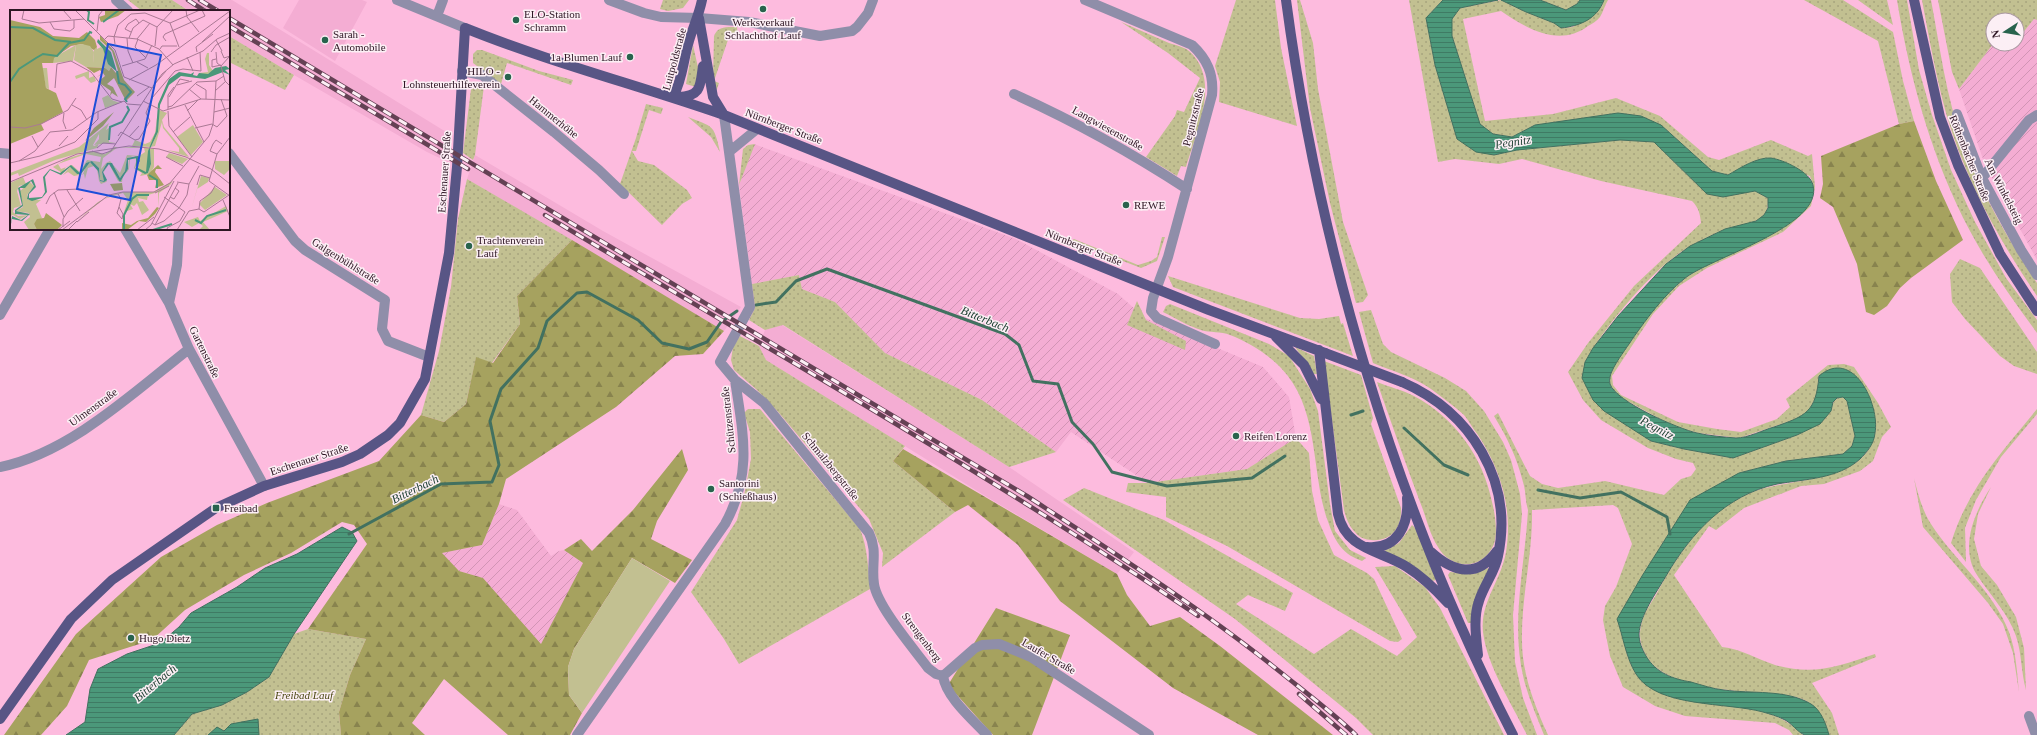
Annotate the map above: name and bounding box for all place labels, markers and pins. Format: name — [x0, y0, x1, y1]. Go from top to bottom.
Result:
marker: Werksverkauf Schlachthof Lauf — [758, 4, 768, 14]
place label: ELO-Station Schramm — [524, 8, 581, 33]
marker: ELO-Station Schramm — [511, 15, 521, 25]
place label: Werksverkauf Schlachthof Lauf — [725, 16, 801, 41]
place label: Sarah - Automobile — [333, 28, 386, 53]
marker: Sarah - Automobile — [320, 35, 330, 45]
place label: 1a Blumen Lauf — [551, 51, 622, 63]
marker: 1a Blumen Lauf — [625, 52, 635, 62]
place label: HILO - Lohnsteuerhilfeverein — [403, 65, 500, 90]
marker: HILO - Lohnsteuerhilfeverein — [503, 72, 513, 82]
place label: REWE — [1134, 199, 1165, 211]
marker: REWE — [1121, 200, 1131, 210]
place label: Trachtenverein Lauf — [477, 234, 544, 259]
marker: Trachtenverein Lauf — [464, 241, 474, 251]
place label: Reifen Lorenz — [1244, 430, 1307, 442]
marker: Reifen Lorenz — [1231, 431, 1241, 441]
place label: Santorini (Schießhaus) — [719, 477, 777, 503]
marker: Santorini (Schießhaus) — [706, 484, 716, 494]
place label: Freibad — [224, 502, 258, 514]
marker: Freibad — [211, 503, 221, 513]
place label: Hugo Dietz — [139, 632, 190, 644]
marker: Hugo Dietz — [126, 633, 136, 643]

